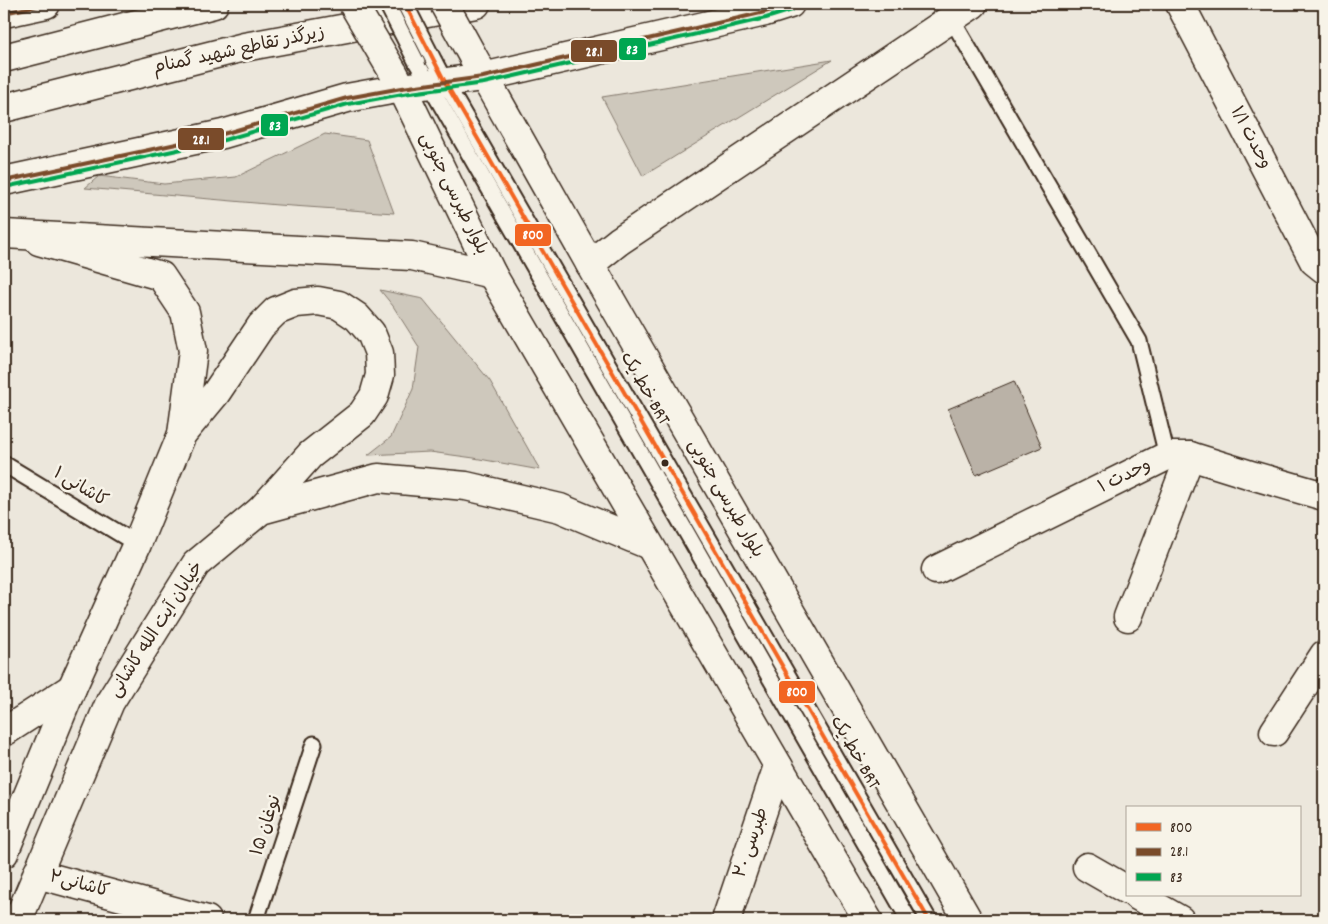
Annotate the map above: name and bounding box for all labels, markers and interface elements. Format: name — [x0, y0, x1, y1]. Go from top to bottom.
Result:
street label: زیرگذر تقاطع شهید گمنام — [151, 21, 327, 81]
line badge: 83 — [618, 37, 647, 61]
line badge: 28.1 — [570, 39, 618, 63]
text: 83 — [626, 41, 638, 61]
text: 28.1 — [585, 43, 603, 63]
street label: وحدت ۱/۱ — [1223, 102, 1277, 174]
line badge: 83 — [260, 113, 289, 137]
text: 83 — [269, 117, 281, 137]
line badge: 28.1 — [177, 127, 225, 151]
street label: بلوار طبرسی جنوبی — [413, 129, 493, 259]
text: 28.1 — [192, 131, 210, 151]
line badge: 800 — [514, 223, 552, 247]
text: 800 — [523, 226, 543, 246]
street label: خط یک BRT — [613, 348, 675, 430]
street label: بلوار طبرسی جنوبی — [681, 435, 769, 563]
street label: وحدت ۱ — [1094, 453, 1156, 501]
unlabelled marker — [660, 458, 670, 468]
street label: کاشانی ۱ — [48, 462, 112, 514]
street label: خیابان آیت الله کاشانی — [104, 557, 210, 703]
line badge: 800 — [778, 680, 816, 704]
text: 800 — [787, 683, 807, 703]
street label: خط یک BRT — [823, 712, 885, 794]
street label: نوغان ۱۵ — [245, 792, 289, 860]
street label: طبرسی ۲۰ — [728, 804, 776, 882]
legend — [1126, 806, 1300, 896]
text: 800 — [1170, 818, 1192, 840]
text: 28.1 — [1170, 842, 1188, 864]
street label: کاشانی۲ — [46, 865, 112, 905]
text: 83 — [1170, 868, 1183, 890]

